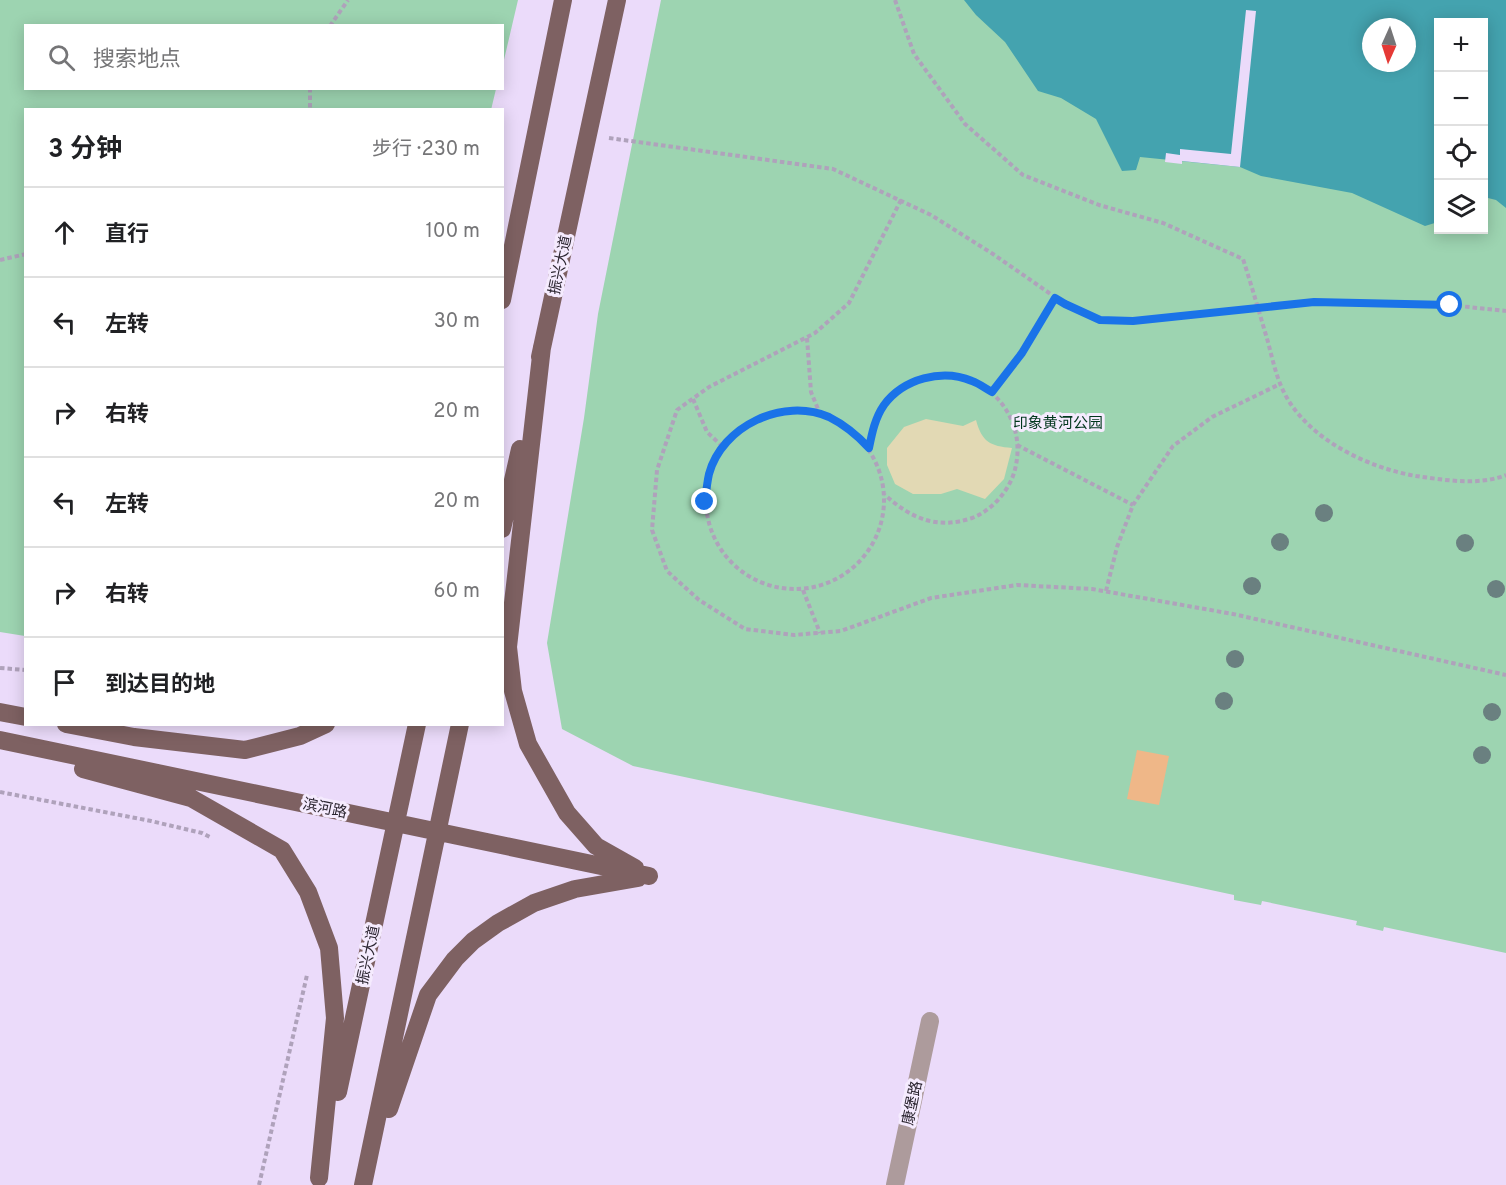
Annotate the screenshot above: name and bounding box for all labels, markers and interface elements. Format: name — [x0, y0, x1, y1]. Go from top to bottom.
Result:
north arrow — [1362, 18, 1416, 72]
map controls — [1434, 18, 1488, 234]
button: + — [1434, 18, 1488, 72]
search box — [24, 24, 504, 90]
icon: search — [45, 41, 78, 74]
text: 搜索地点 — [93, 47, 181, 74]
button: − — [1434, 72, 1488, 126]
button: locate — [1434, 126, 1488, 180]
text: 3 分钟 — [48, 134, 122, 167]
text: 步行 · 230 m — [372, 137, 480, 163]
button: layers — [1434, 180, 1488, 234]
icon: ahead — [48, 216, 81, 249]
text: 100 m — [425, 219, 480, 245]
text: 直行 — [105, 222, 149, 249]
street label: 振兴大道 — [546, 234, 577, 297]
route start — [1436, 291, 1462, 317]
icon: left — [48, 306, 81, 339]
text: 30 m — [434, 309, 480, 335]
text: 左转 — [105, 312, 149, 339]
icon: right — [48, 396, 81, 429]
text: 20 m — [433, 399, 480, 425]
text: 右转 — [105, 402, 149, 429]
park label: 印象黄河公园 — [1013, 414, 1103, 434]
icon: left — [48, 486, 81, 519]
route end — [691, 488, 717, 514]
text: 20 m — [433, 489, 480, 515]
text: 左转 — [105, 492, 149, 519]
icon: right — [48, 576, 81, 609]
text: 60 m — [434, 579, 480, 605]
text: 右转 — [105, 582, 149, 609]
icon: arrive — [48, 666, 81, 699]
text: 到达目的地 — [105, 672, 215, 699]
street label: 滨河路 — [301, 795, 349, 823]
street label: 振兴大道 — [354, 924, 385, 987]
street label: 康堡路 — [899, 1079, 927, 1127]

